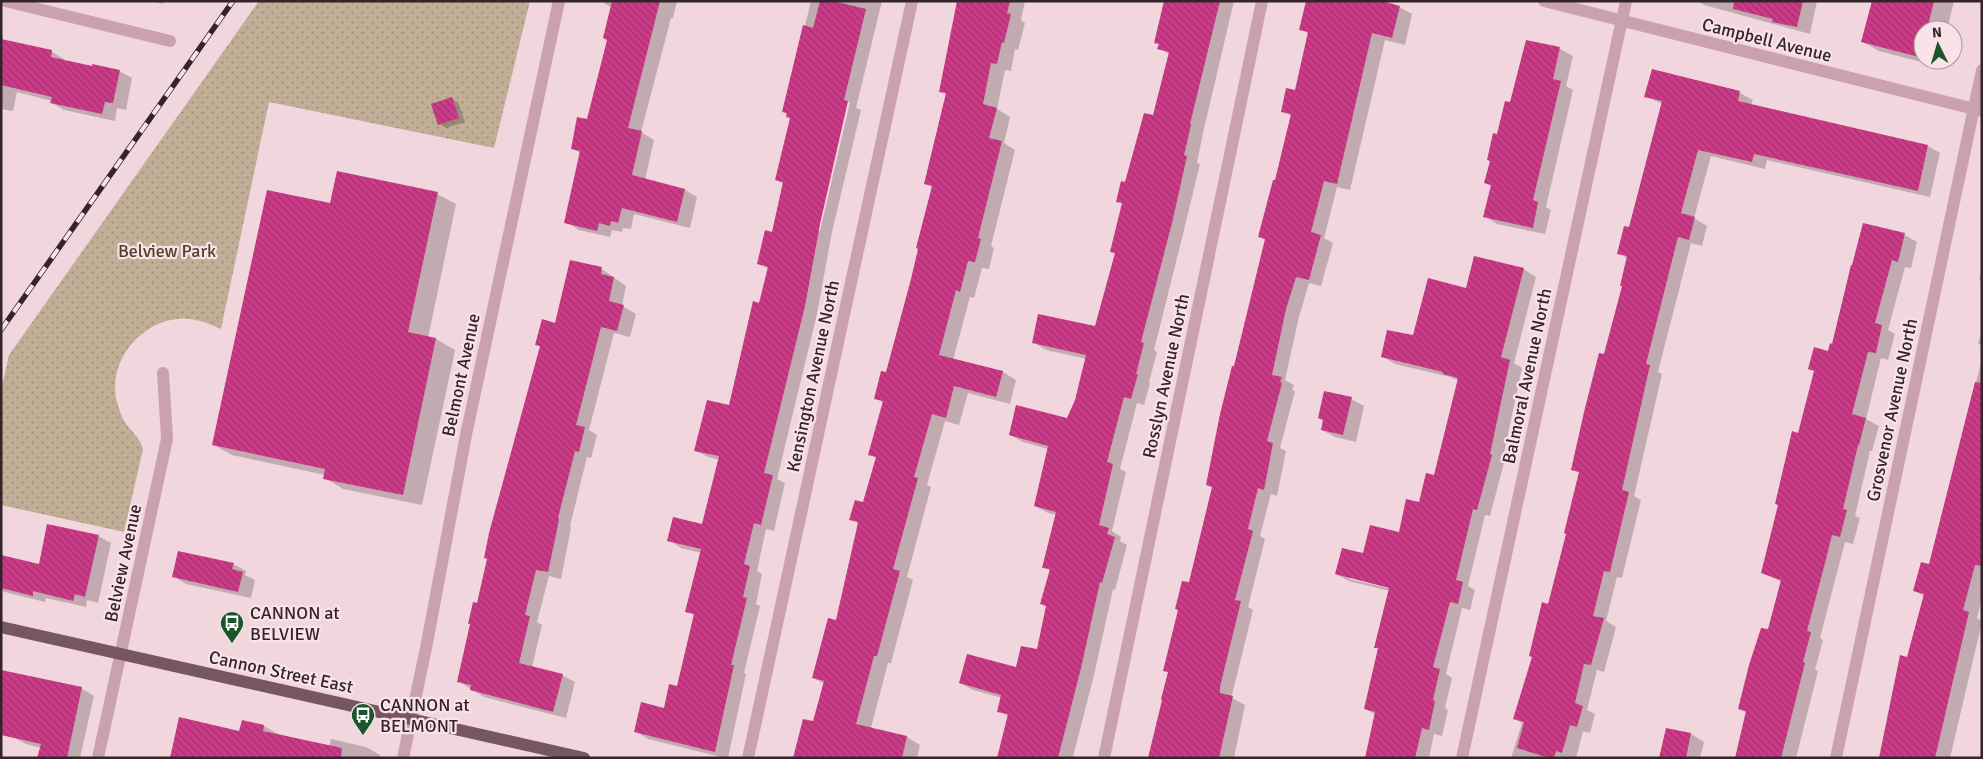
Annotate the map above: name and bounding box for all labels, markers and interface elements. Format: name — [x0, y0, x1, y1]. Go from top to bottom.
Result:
street label: Campbell Avenue — [1700, 13, 1834, 67]
north arrow — [1913, 20, 1963, 70]
text: N — [1931, 24, 1943, 41]
park label: Belview Park — [118, 240, 216, 262]
street label: Kensington Avenue North — [782, 278, 844, 474]
street label: Balmoral Avenue North — [1498, 286, 1556, 466]
street label: Rosslyn Avenue North — [1138, 292, 1194, 460]
street label: Belmont Avenue — [437, 311, 485, 439]
street label: Grosvenor Avenue North — [1862, 316, 1922, 504]
street label: Belview Avenue — [100, 502, 146, 624]
place label: CANNON at BELVIEW — [250, 602, 340, 645]
bus stop icon: CANNON at BELVIEW — [219, 610, 245, 644]
street label: Cannon Street East — [207, 646, 355, 698]
place label: CANNON at BELMONT — [380, 694, 470, 737]
bus stop icon: CANNON at BELMONT — [350, 702, 376, 736]

